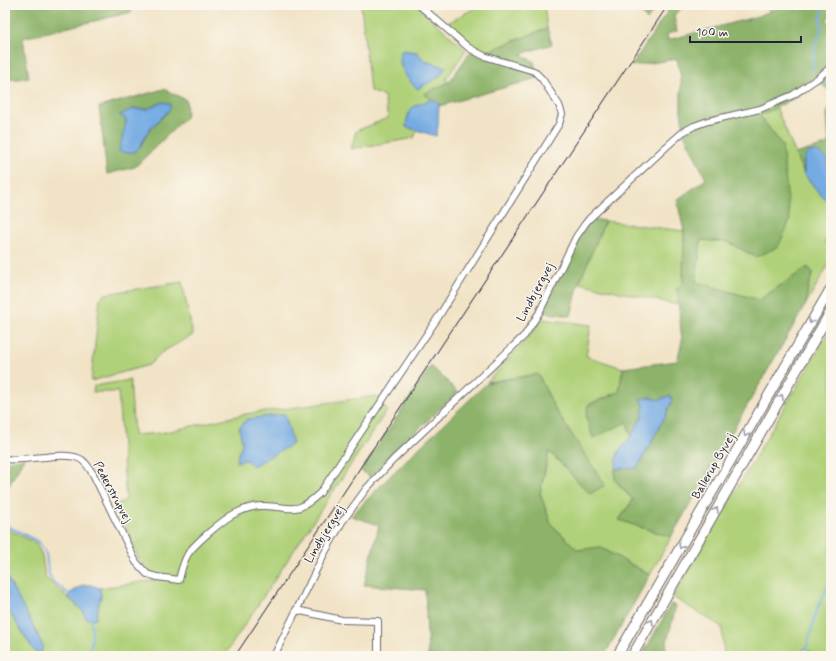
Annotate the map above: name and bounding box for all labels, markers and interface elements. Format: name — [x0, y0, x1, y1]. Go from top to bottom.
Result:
scale bar — [690, 18, 801, 44]
text: 100 m — [696, 25, 728, 41]
street label: Lindbjergvej — [514, 260, 558, 325]
one-way arrow — [809, 317, 816, 324]
one-way arrow — [777, 394, 784, 401]
one-way arrow — [743, 430, 750, 437]
street label: Ballerup Byvej — [689, 431, 739, 502]
street label: Pederstrupvej — [89, 459, 135, 526]
street label: Lindbjergvej — [301, 503, 348, 567]
one-way arrow — [712, 507, 719, 514]
one-way arrow — [678, 542, 685, 549]
one-way arrow — [647, 619, 654, 626]

